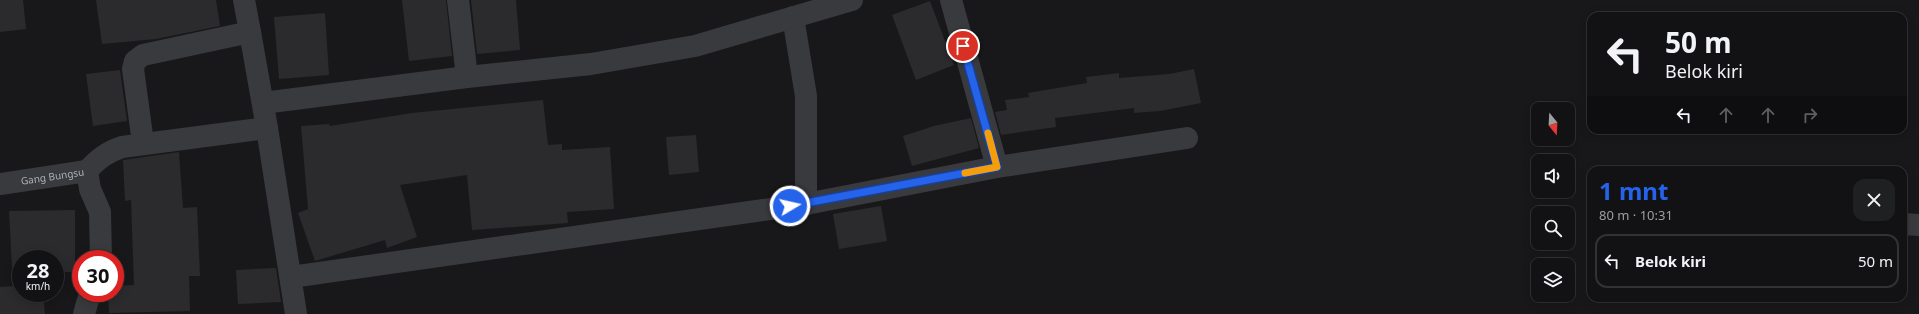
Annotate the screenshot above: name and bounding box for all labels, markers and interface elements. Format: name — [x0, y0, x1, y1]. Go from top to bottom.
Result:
text: 50 m — [1665, 23, 1732, 61]
icon: left — [1599, 28, 1651, 80]
pin — [946, 29, 980, 63]
icon: arrive — [952, 35, 974, 57]
text: Belok kiri — [1665, 59, 1743, 83]
north arrow — [1531, 102, 1575, 146]
map controls — [1531, 102, 1575, 302]
icon: left — [1673, 104, 1695, 126]
icon: ahead — [1715, 104, 1737, 126]
icon: ahead — [1757, 104, 1779, 126]
icon: right — [1799, 104, 1821, 126]
button: sound — [1531, 154, 1575, 198]
street label: Gang Bungsu — [20, 165, 85, 188]
text: 1 mnt — [1599, 174, 1668, 207]
button: close — [1853, 179, 1895, 221]
position arrow — [769, 185, 811, 227]
button: search — [1531, 206, 1575, 250]
text: 80 m · 10:31 — [1599, 206, 1673, 224]
speed limit sign: 30 — [72, 250, 124, 302]
icon: left — [1601, 250, 1623, 272]
text: Belok kiri — [1635, 251, 1706, 271]
text: 50 m — [1858, 251, 1893, 271]
text: 28 — [27, 257, 49, 284]
button: layers — [1531, 258, 1575, 302]
text: km/h — [26, 279, 50, 293]

